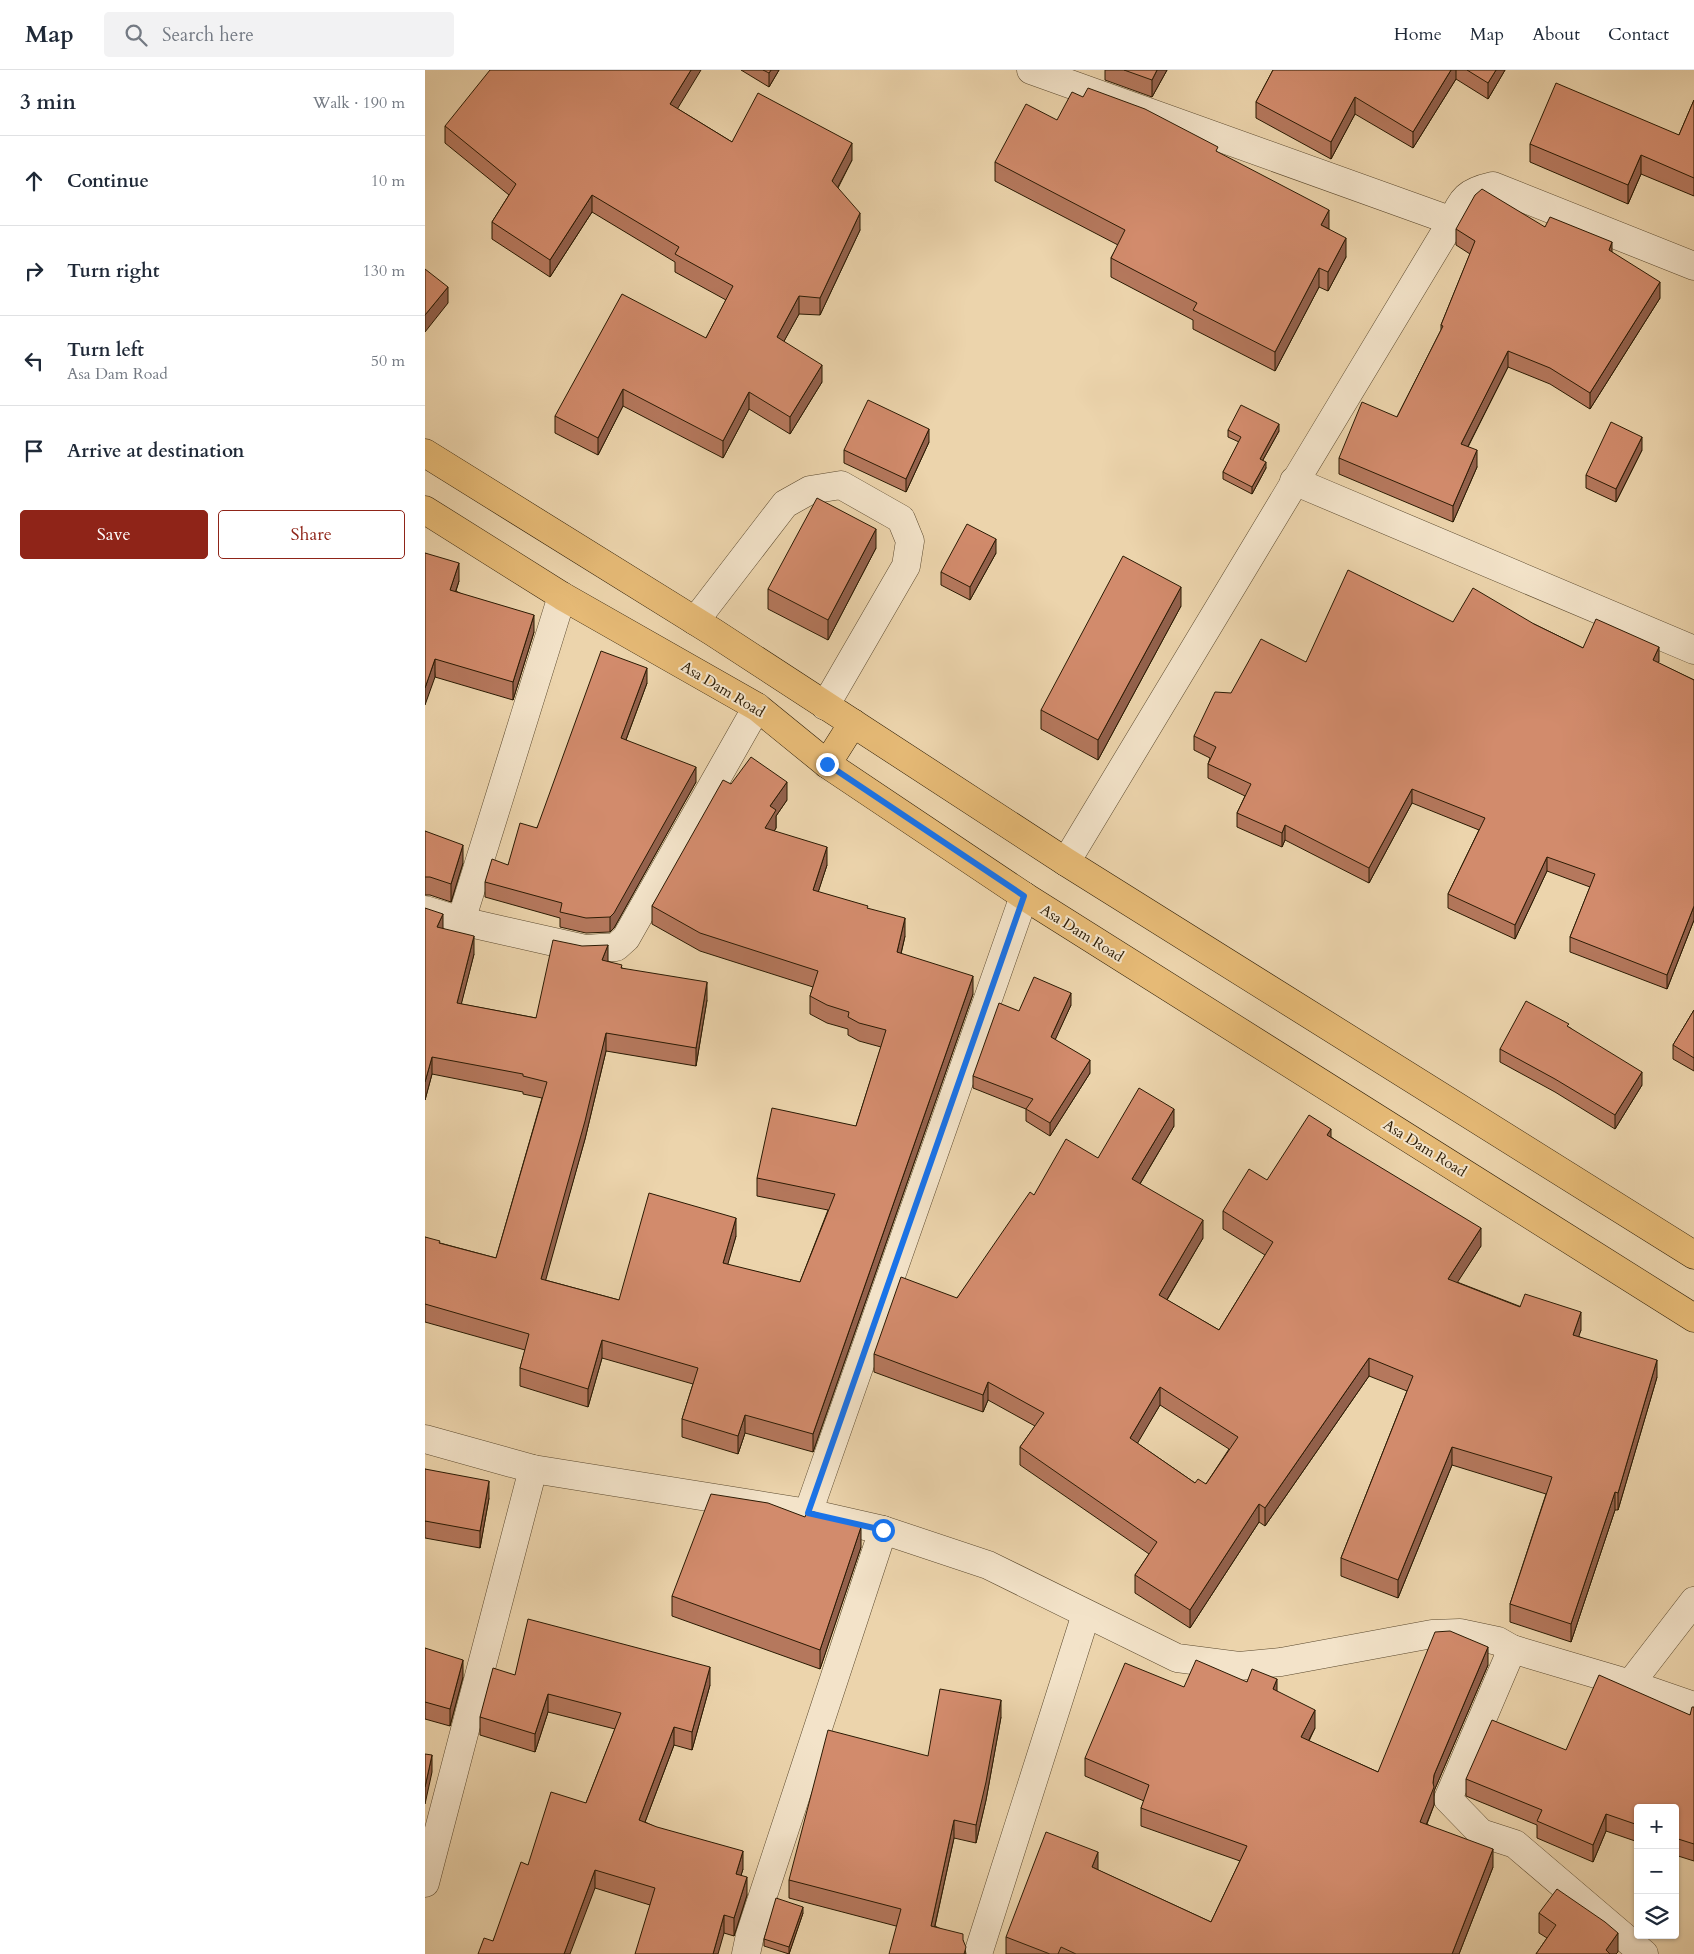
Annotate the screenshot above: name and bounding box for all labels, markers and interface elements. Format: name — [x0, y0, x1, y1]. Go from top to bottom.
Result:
search box — [104, 12, 454, 57]
text: Map — [25, 18, 74, 51]
icon: search — [122, 21, 150, 49]
text: Search here — [162, 22, 254, 48]
text: Home — [1394, 22, 1442, 47]
text: Map — [1470, 22, 1504, 47]
text: About — [1532, 22, 1580, 47]
text: Contact — [1608, 22, 1669, 47]
text: 3 min — [20, 88, 76, 117]
text: Walk · 190 m — [313, 92, 405, 114]
icon: ahead — [20, 167, 48, 195]
text: Continue — [67, 168, 149, 194]
text: 10 m — [371, 170, 405, 192]
icon: right — [20, 257, 48, 285]
text: Turn right — [67, 258, 159, 284]
text: 130 m — [363, 260, 405, 282]
text: Turn left — [67, 337, 144, 363]
icon: left — [20, 347, 48, 375]
text: 50 m — [371, 350, 405, 372]
text: Asa Dam Road — [67, 363, 168, 385]
icon: arrive — [20, 437, 48, 465]
text: Arrive at destination — [67, 438, 244, 464]
button: Save — [20, 510, 208, 559]
button: Share — [218, 510, 405, 559]
street label: Asa Dam Road — [677, 656, 769, 722]
route end — [816, 753, 839, 776]
street label: Asa Dam Road — [1037, 899, 1127, 967]
street label: Asa Dam Road — [1380, 1114, 1470, 1182]
route start — [872, 1519, 895, 1542]
map controls — [1634, 1804, 1679, 1939]
button: + — [1634, 1804, 1679, 1849]
button: − — [1634, 1849, 1679, 1894]
button: layers — [1634, 1894, 1679, 1939]

